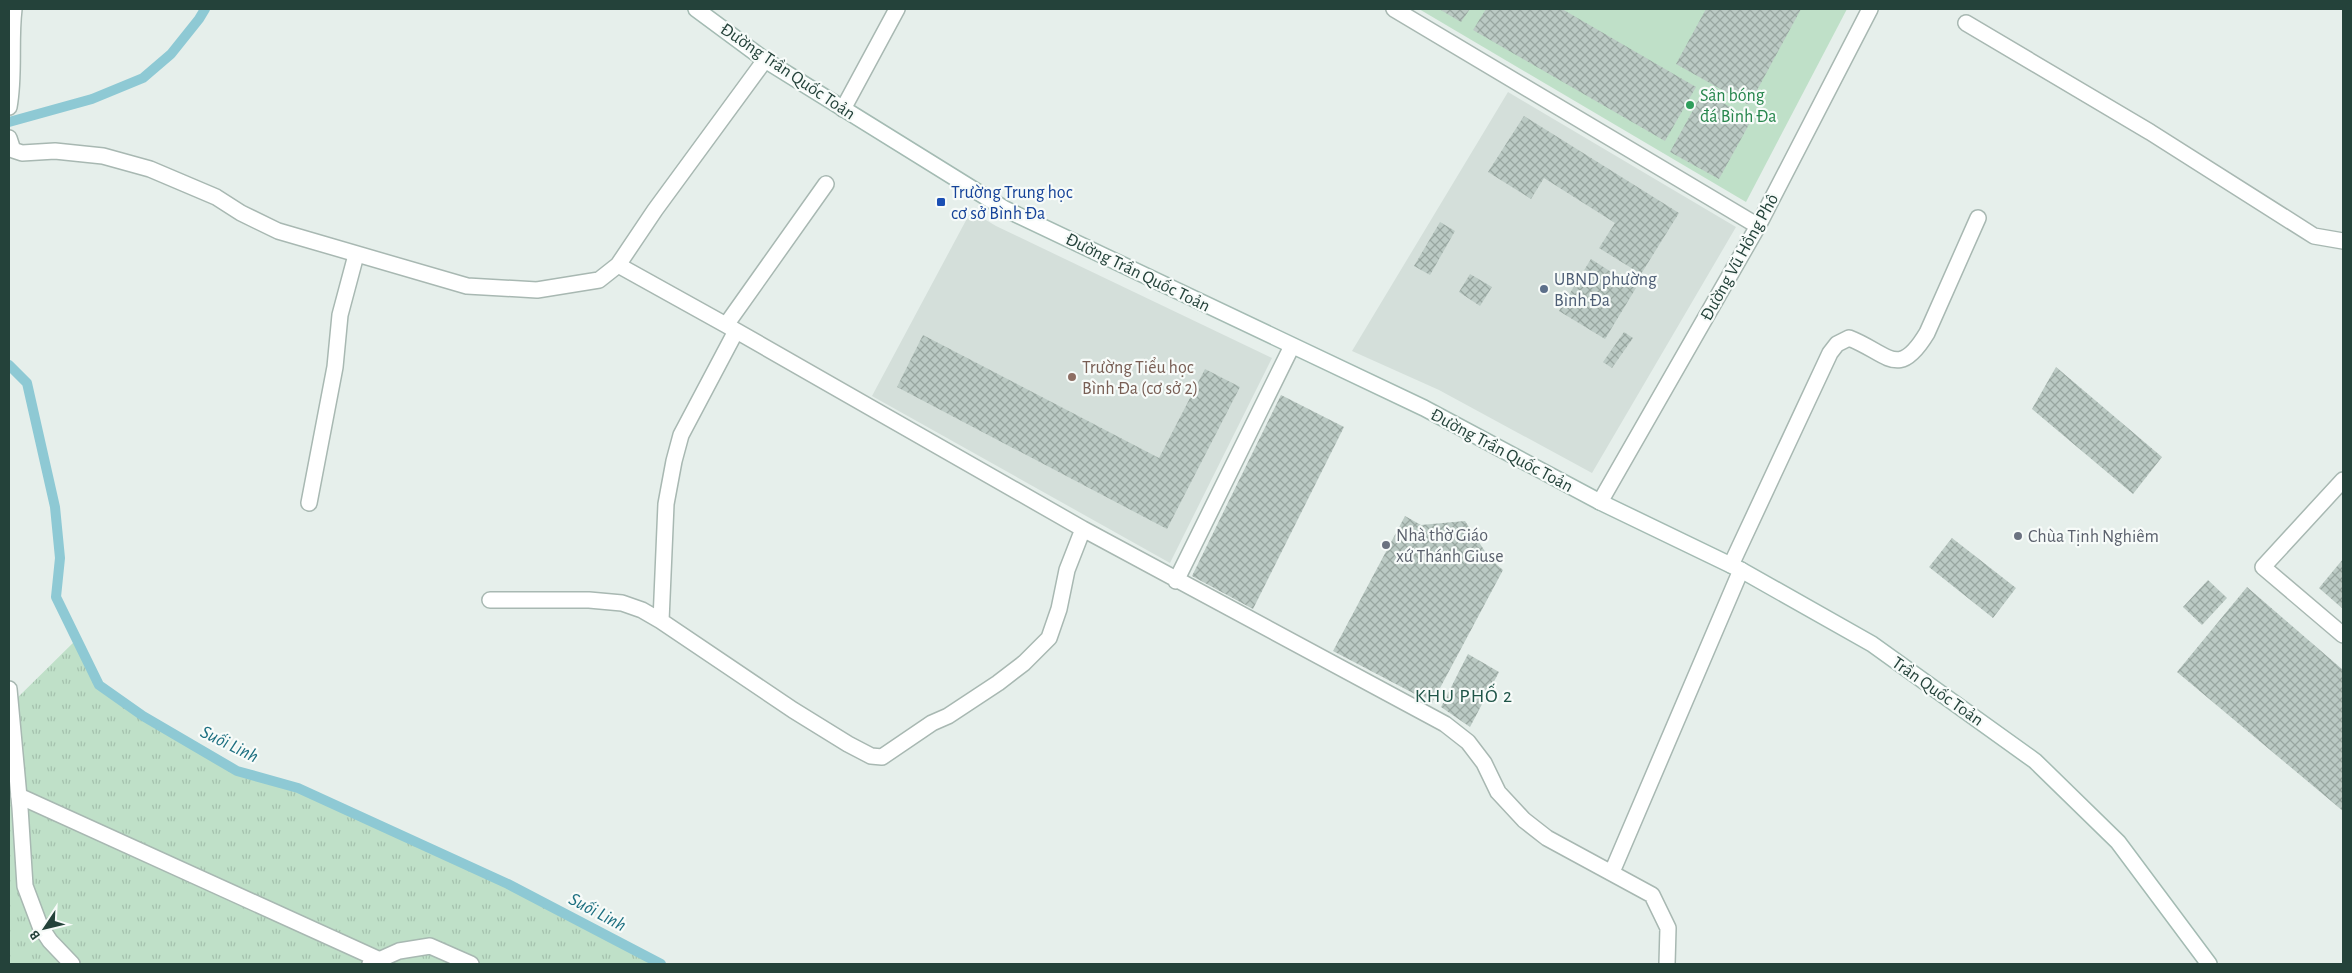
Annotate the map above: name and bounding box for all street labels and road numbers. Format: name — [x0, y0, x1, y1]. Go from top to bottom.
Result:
street label: Đường Trần Quốc Toản — [717, 19, 859, 124]
street label: Đường Vũ Hồng Phô — [1697, 190, 1782, 324]
street label: Đường Trần Quốc Toản — [1062, 229, 1213, 316]
street label: Đường Trần Quốc Toản — [1427, 405, 1576, 496]
street label: Trần Quốc Toản — [1888, 653, 1987, 730]

